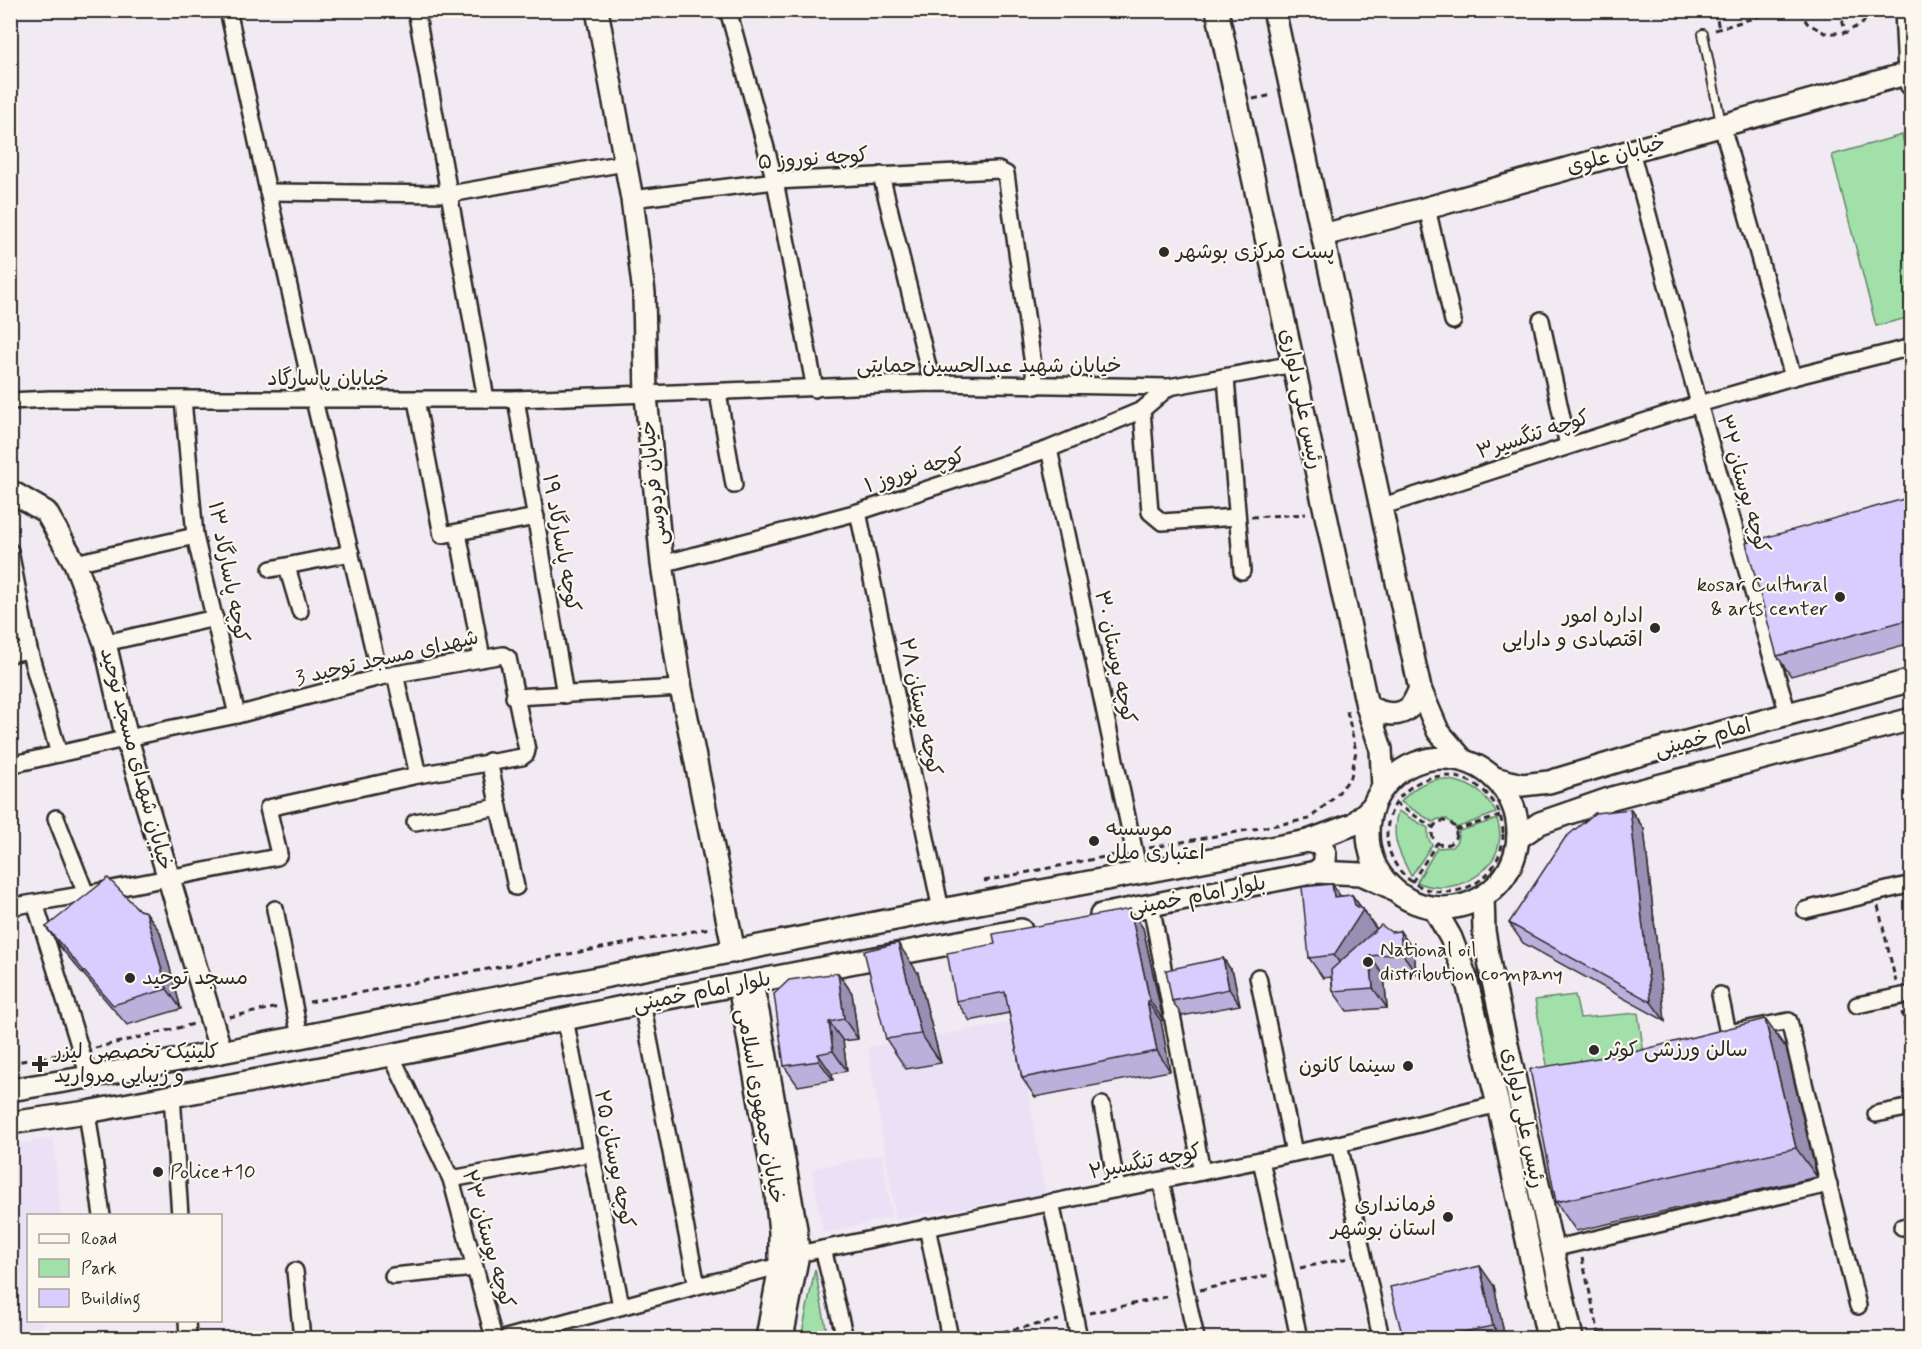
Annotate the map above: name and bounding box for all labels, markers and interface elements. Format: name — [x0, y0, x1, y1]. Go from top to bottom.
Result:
street label: خیابان علوی — [1564, 128, 1668, 182]
street label: کوچه نوروز ۵ — [757, 141, 869, 177]
place label: پست مرکزی بوشهر — [1174, 238, 1335, 266]
marker: پست مرکزی بوشهر — [1157, 245, 1171, 259]
street label: رئیس علی دلواری — [1272, 326, 1330, 472]
street label: خیابان شهید عبدالحسین حمایتی — [856, 352, 1122, 380]
street label: خیابان پاسارگاد — [267, 365, 389, 393]
street label: کوچه تنگسیر۳ — [1473, 404, 1593, 466]
street label: کوچه بوستان ۳۲ — [1710, 411, 1776, 557]
street label: خیابان فردوسی — [634, 419, 674, 547]
street label: کوچه نوروز ۱ — [861, 442, 969, 500]
street label: کوچه پاسارگاد ۱۹ — [535, 472, 587, 614]
street label: کوچه پاسارگاد ۱۳ — [201, 499, 255, 645]
place label: kosar Cultural & arts center — [1697, 571, 1828, 623]
street label: کوچه بوستان ۳۰ — [1087, 588, 1143, 726]
marker: kosar Cultural & arts center — [1833, 590, 1847, 604]
place label: اداره امور اقتصادی و دارایی — [1502, 602, 1643, 654]
marker: اداره امور اقتصادی و دارایی — [1648, 621, 1662, 635]
street label: شهدای مسجد توحید 3 — [293, 623, 481, 693]
street label: کوچه بوستان ۲۸ — [892, 635, 948, 779]
street label: خیابان شهدای مسجد توحید — [93, 645, 179, 873]
street label: امام خمینی — [1652, 712, 1755, 765]
place label: موسسه اعتباری ملل — [1106, 815, 1205, 867]
marker: موسسه اعتباری ملل — [1087, 834, 1101, 848]
street label: بلوار امام خمینی — [1126, 869, 1269, 924]
place label: National oil distribution company — [1380, 936, 1563, 988]
marker: National oil distribution company — [1361, 955, 1375, 969]
place label: مسجد توحید — [142, 964, 248, 992]
street label: بلوار امام خمینی — [631, 965, 774, 1020]
marker: مسجد توحید — [123, 971, 137, 985]
street label: خیابان جمهوری اسلامی — [729, 1006, 791, 1206]
place label: سالن ورزشی کوثر — [1604, 1036, 1748, 1064]
place label: کلینیک تخصصی لیزر و زیبایی مروارید — [52, 1038, 219, 1090]
marker: سالن ورزشی کوثر — [1587, 1043, 1601, 1057]
street label: رئیس علی دلواری — [1494, 1045, 1552, 1191]
place label: سینما کانون — [1299, 1052, 1396, 1080]
marker: کلینیک تخصصی لیزر و زیبایی مروارید — [31, 1055, 49, 1073]
marker: سینما کانون — [1401, 1059, 1415, 1073]
street label: کوچه بوستان ۲۵ — [587, 1087, 641, 1231]
street label: کوچه تنگسیر۲ — [1086, 1137, 1204, 1187]
place label: Police+10 — [170, 1158, 256, 1186]
marker: Police+10 — [151, 1165, 165, 1179]
street label: کوچه بوستان ۲۳ — [455, 1166, 521, 1312]
place label: فرمانداری استان بوشهر — [1329, 1191, 1436, 1243]
marker: فرمانداری استان بوشهر — [1441, 1210, 1455, 1224]
legend — [27, 1214, 222, 1322]
text: Road — [81, 1227, 117, 1251]
text: Park — [81, 1257, 117, 1281]
text: Building — [81, 1287, 141, 1313]

